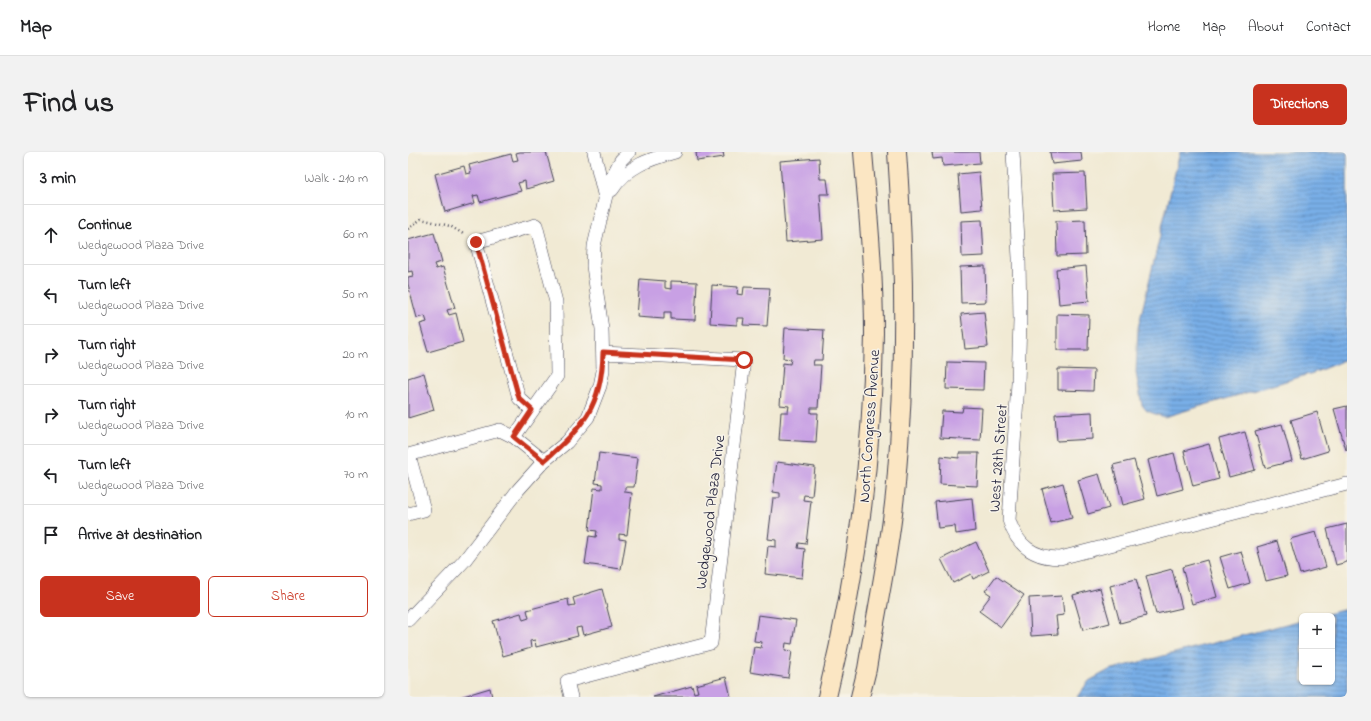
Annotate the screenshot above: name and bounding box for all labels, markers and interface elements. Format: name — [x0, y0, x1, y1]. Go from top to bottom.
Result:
text: Map — [20, 14, 52, 41]
text: Home — [1148, 17, 1180, 38]
text: Map — [1202, 17, 1226, 38]
text: About — [1248, 17, 1284, 38]
text: Contact — [1306, 17, 1351, 38]
text: Find us — [24, 84, 114, 125]
button: Directions — [1253, 84, 1347, 125]
text: 3 min — [40, 166, 76, 191]
text: Walk · 210 m — [304, 169, 368, 188]
text: Continue — [78, 214, 132, 236]
icon: ahead — [40, 224, 62, 246]
text: 60 m — [343, 225, 368, 244]
route end — [467, 233, 485, 251]
text: Wedgewood Plaza Drive — [78, 236, 204, 255]
text: Turn left — [78, 274, 131, 296]
icon: left — [40, 284, 62, 306]
text: 50 m — [342, 285, 368, 304]
text: Wedgewood Plaza Drive — [78, 296, 204, 315]
text: Turn right — [78, 334, 136, 356]
icon: right — [40, 344, 62, 366]
text: 20 m — [343, 345, 368, 364]
street label: North Congress Avenue — [853, 348, 887, 504]
route start — [735, 351, 753, 369]
text: Wedgewood Plaza Drive — [78, 356, 204, 375]
text: Turn right — [78, 394, 136, 416]
street label: West 28th Street — [983, 403, 1015, 513]
icon: right — [40, 404, 62, 426]
text: 10 m — [345, 405, 368, 424]
text: Wedgewood Plaza Drive — [78, 416, 204, 435]
street label: Wedgewood Plaza Drive — [690, 433, 732, 591]
text: Turn left — [78, 454, 131, 476]
icon: left — [40, 464, 62, 486]
text: 70 m — [344, 465, 368, 484]
text: Wedgewood Plaza Drive — [78, 476, 204, 495]
icon: arrive — [40, 524, 62, 546]
text: Arrive at destination — [78, 524, 202, 546]
button: Save — [40, 576, 200, 617]
button: Share — [208, 576, 368, 617]
map controls — [1299, 613, 1335, 685]
button: + — [1299, 613, 1335, 649]
button: − — [1299, 649, 1335, 685]

